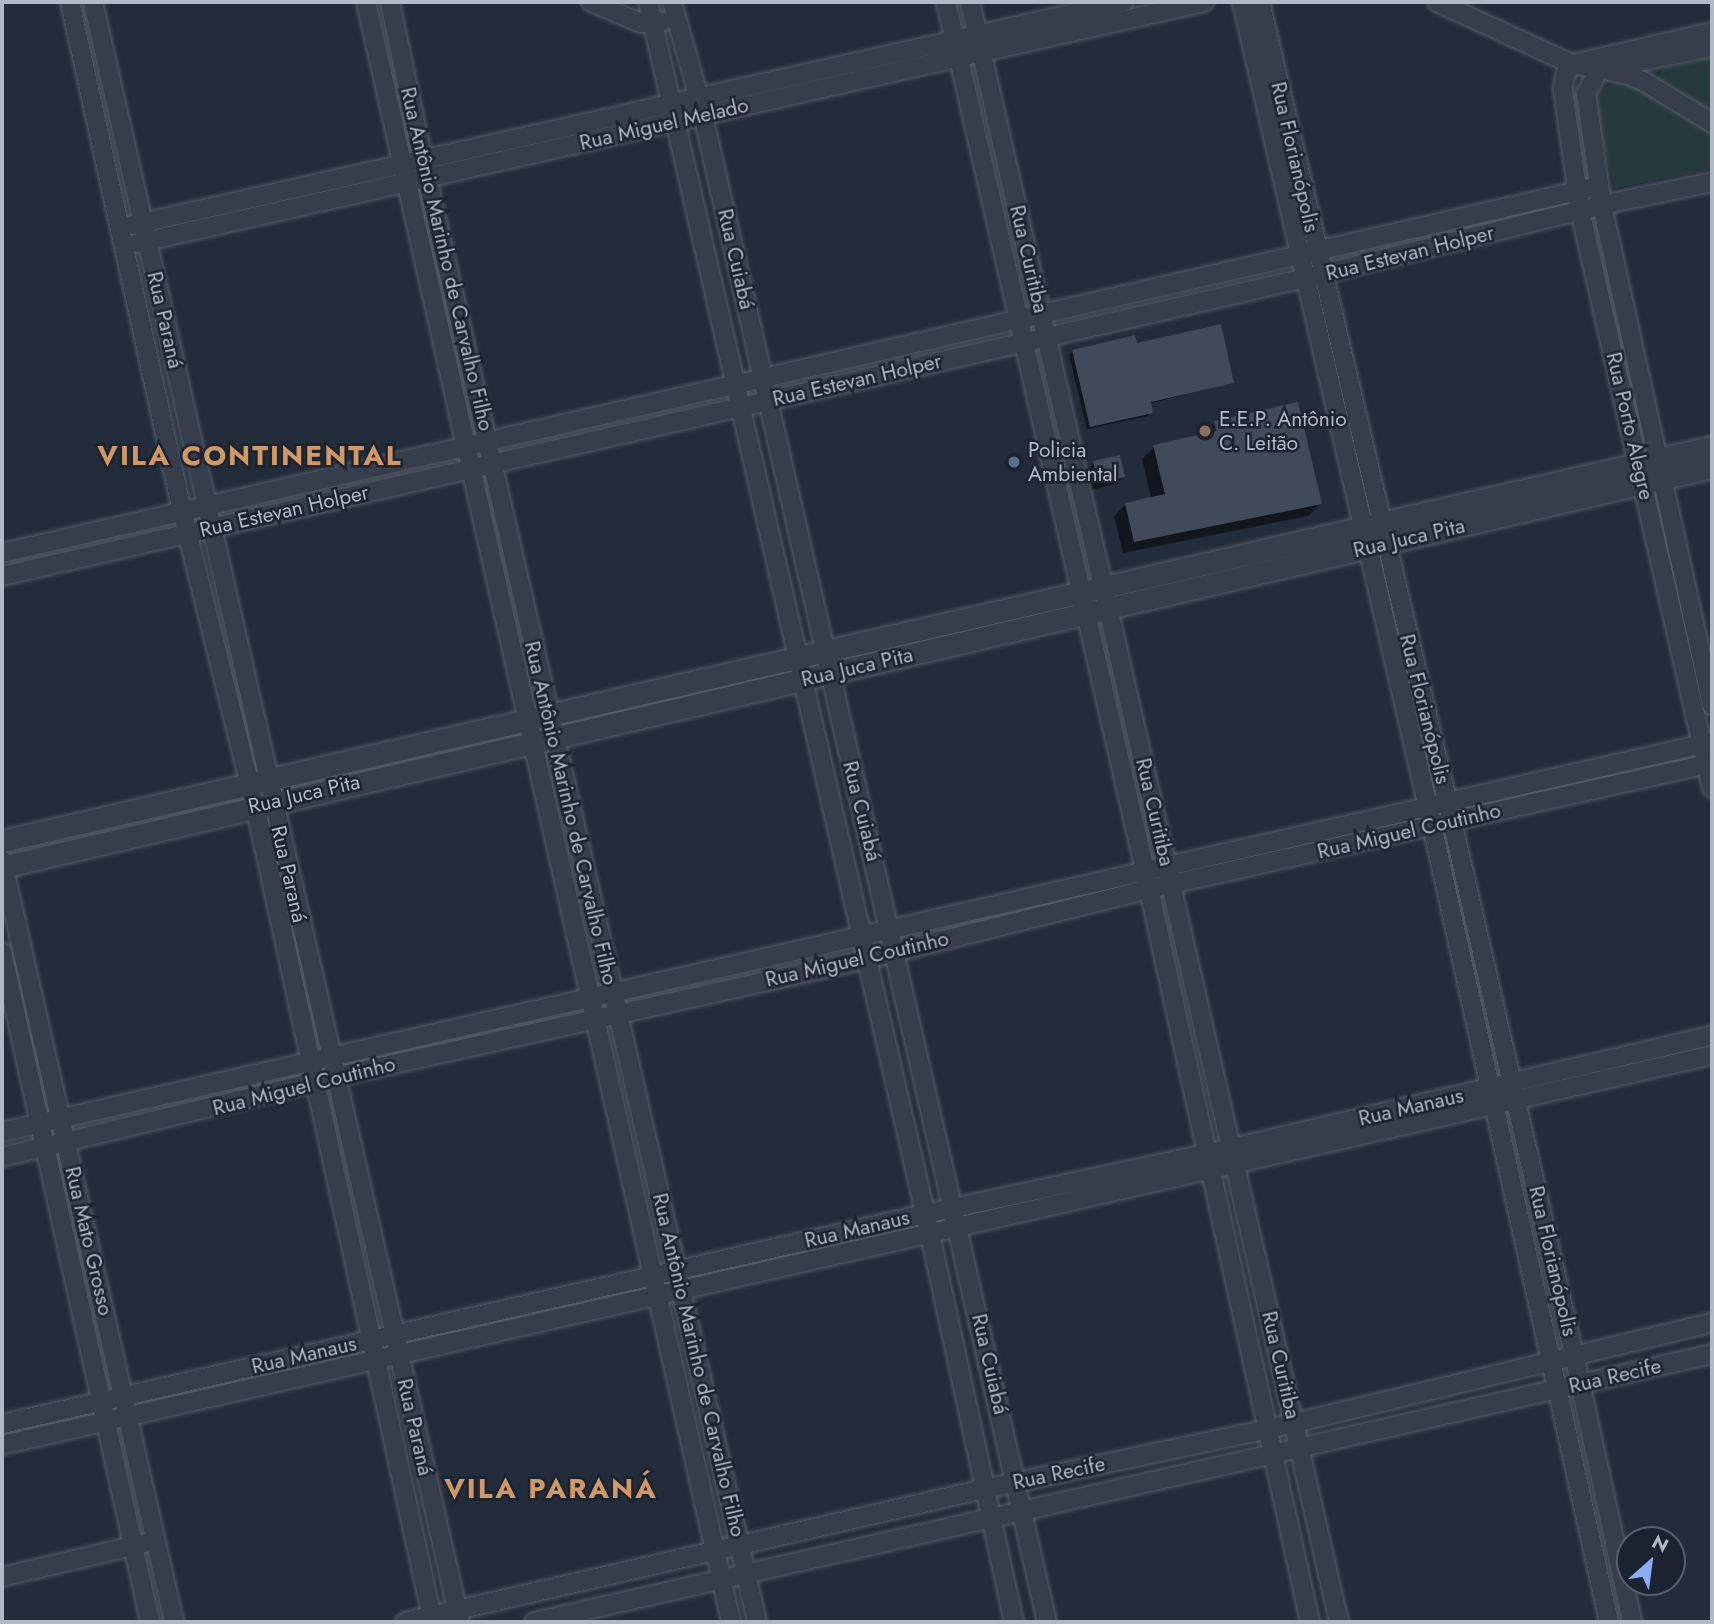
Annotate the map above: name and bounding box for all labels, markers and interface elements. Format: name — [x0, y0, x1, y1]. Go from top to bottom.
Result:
street label: Rua Florianópolis — [1265, 79, 1325, 235]
street label: Rua Antônio Marinho de Carvalho Filho — [395, 85, 499, 433]
street label: Rua Miguel Melado — [577, 92, 751, 156]
street label: Rua Curitiba — [1004, 203, 1054, 315]
street label: Rua Cuiabá — [712, 206, 760, 312]
street label: Rua Estevan Holper — [1323, 220, 1497, 286]
street label: Rua Paraná — [142, 269, 188, 371]
street label: Rua Estevan Holper — [770, 348, 944, 412]
street label: Rua Porto Alegre — [1601, 350, 1659, 502]
place label: E.E.P. Antônio C. Leitão — [1219, 406, 1347, 456]
marker: E.E.P. Antônio C. Leitão — [1197, 423, 1213, 439]
place label: Policia Ambiental — [1028, 437, 1117, 487]
district label: VILA CONTINENTAL — [99, 439, 401, 473]
marker: Policia Ambiental — [1006, 454, 1022, 470]
street label: Rua Estevan Holper — [197, 479, 371, 543]
street label: Rua Juca Pita — [1351, 513, 1467, 563]
street label: Rua Florianópolis — [1394, 632, 1456, 786]
street label: Rua Antônio Marinho de Carvalho Filho — [519, 639, 623, 987]
street label: Rua Juca Pita — [799, 642, 915, 692]
street label: Rua Curitiba — [1130, 756, 1180, 868]
street label: Rua Cuiabá — [837, 758, 887, 864]
street label: Rua Juca Pita — [246, 769, 362, 819]
street label: Rua Miguel Coutinho — [1315, 798, 1503, 864]
street label: Rua Paraná — [266, 823, 312, 925]
street label: Rua Miguel Coutinho — [763, 926, 951, 992]
street label: Rua Miguel Coutinho — [210, 1051, 398, 1121]
street label: Rua Manaus — [1356, 1083, 1466, 1131]
street label: Rua Mato Grosso — [60, 1164, 118, 1318]
street label: Rua Florianópolis — [1523, 1183, 1583, 1339]
street label: Rua Antônio Marinho de Carvalho Filho — [647, 1191, 751, 1539]
street label: Rua Manaus — [802, 1205, 912, 1253]
street label: Rua Curitiba — [1256, 1309, 1306, 1421]
street label: Rua Cuiabá — [966, 1311, 1014, 1417]
street label: Rua Manaus — [249, 1331, 359, 1379]
street label: Rua Recife — [1566, 1353, 1664, 1399]
street label: Rua Paraná — [392, 1376, 438, 1478]
street label: Rua Recife — [1010, 1451, 1108, 1495]
district label: VILA PARANÁ — [446, 1472, 656, 1506]
north arrow — [1616, 1526, 1686, 1596]
text: N — [1647, 1528, 1673, 1559]

